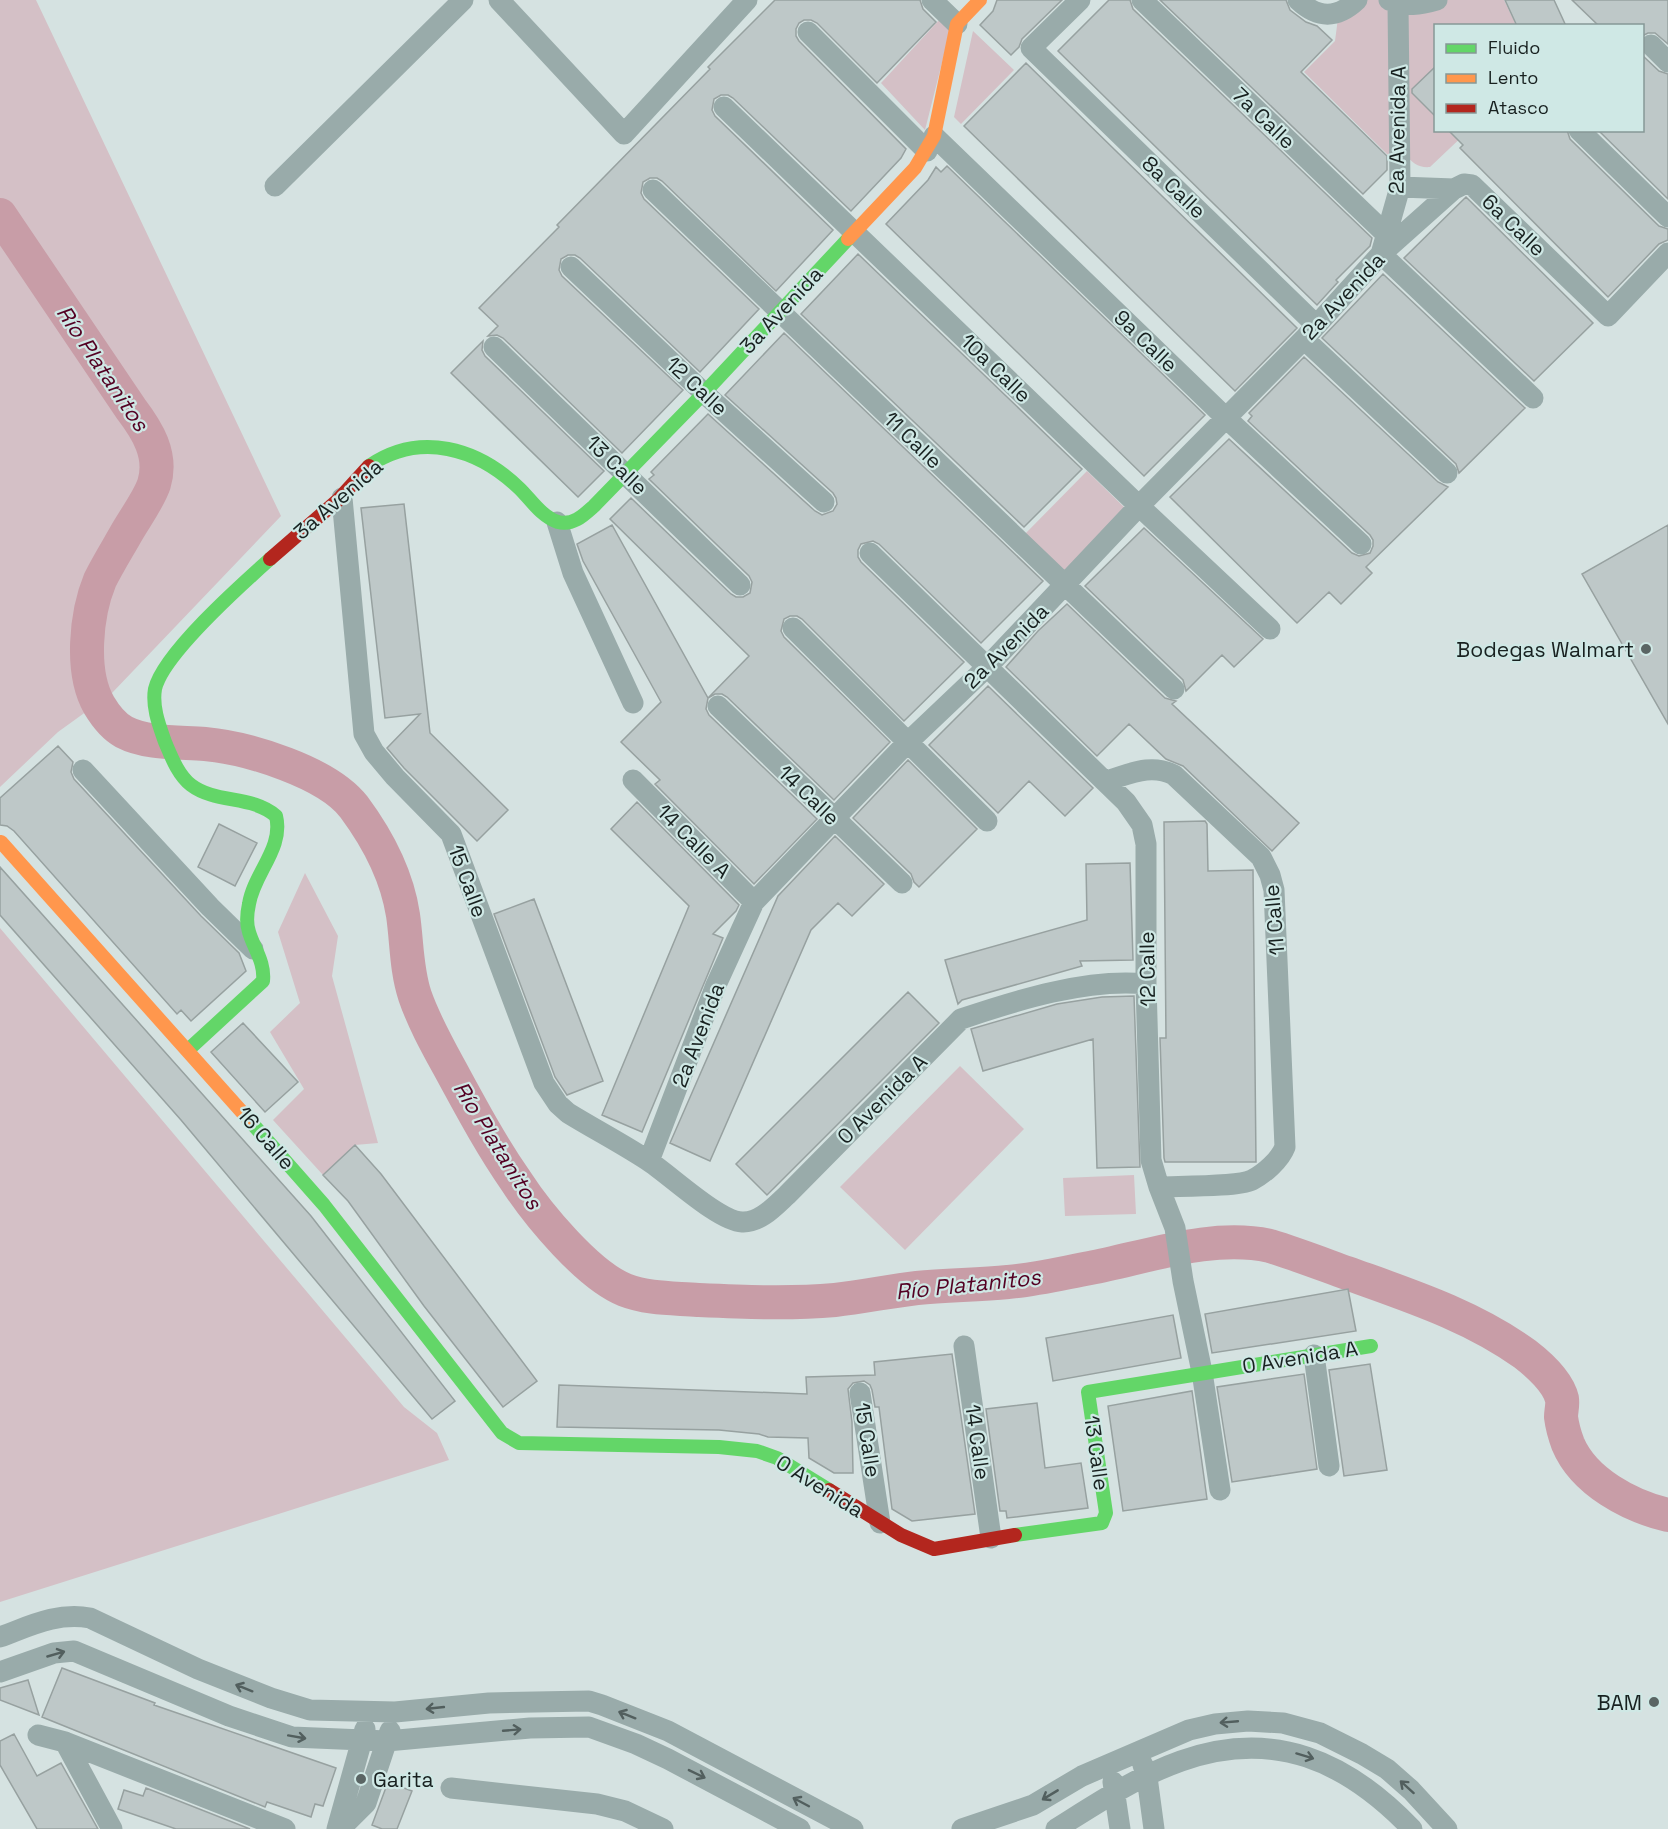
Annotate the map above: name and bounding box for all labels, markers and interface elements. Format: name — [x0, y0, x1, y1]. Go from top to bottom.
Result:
legend — [1434, 24, 1644, 132]
text: Fluido — [1488, 36, 1540, 59]
street label: 2a Avenida A — [1382, 66, 1412, 194]
text: Lento — [1488, 66, 1538, 89]
street label: 7a Calle — [1227, 81, 1301, 155]
text: Atasco — [1488, 96, 1549, 119]
street label: 8a Calle — [1136, 150, 1212, 224]
street label: 6a Calle — [1476, 188, 1552, 262]
street label: 2a Avenida — [1296, 247, 1390, 345]
street label: 3a Avenida — [734, 261, 828, 359]
water label: Río Platanitos — [51, 300, 156, 437]
street label: 9a Calle — [1108, 304, 1184, 378]
street label: 10a Calle — [955, 328, 1037, 408]
street label: 12 Calle — [660, 351, 734, 421]
street label: 11 Calle — [878, 406, 948, 474]
street label: 13 Calle — [581, 429, 653, 501]
street label: 3a Avenida — [288, 453, 388, 545]
street label: 2a Avenida — [958, 598, 1054, 694]
place label: Bodegas Walmart — [1456, 636, 1634, 663]
marker: Bodegas Walmart — [1639, 642, 1653, 656]
street label: 14 Calle — [772, 759, 846, 831]
street label: 14 Calle A — [651, 798, 737, 884]
street label: 15 Calle — [442, 841, 494, 921]
street label: 11 Calle — [1257, 883, 1291, 957]
street label: 12 Calle — [1133, 931, 1161, 1007]
street label: 2a Avenida — [666, 979, 730, 1091]
street label: 0 Avenida A — [831, 1048, 933, 1150]
water label: Río Platanitos — [448, 1076, 549, 1215]
street label: 16 Calle — [231, 1101, 301, 1175]
water label: Río Platanitos — [894, 1262, 1043, 1306]
street label: 0 Avenida A — [1240, 1335, 1360, 1379]
street label: 15 Calle — [849, 1401, 887, 1479]
street label: 14 Calle — [959, 1403, 997, 1481]
street label: 13 Calle — [1078, 1414, 1116, 1492]
street label: 0 Avenida — [771, 1448, 869, 1524]
one-way arrow — [46, 1648, 65, 1659]
one-way arrow — [235, 1681, 254, 1692]
place label: BAM — [1597, 1689, 1642, 1716]
marker: BAM — [1647, 1695, 1661, 1709]
one-way arrow — [425, 1703, 445, 1714]
one-way arrow — [618, 1709, 637, 1720]
one-way arrow — [1220, 1717, 1240, 1728]
one-way arrow — [502, 1724, 522, 1735]
one-way arrow — [287, 1731, 306, 1742]
one-way arrow — [1295, 1751, 1314, 1762]
place label: Garita — [373, 1766, 434, 1793]
one-way arrow — [688, 1768, 706, 1780]
marker: Garita — [354, 1772, 368, 1786]
one-way arrow — [1399, 1780, 1414, 1794]
one-way arrow — [1042, 1790, 1059, 1802]
one-way arrow — [793, 1795, 811, 1807]

